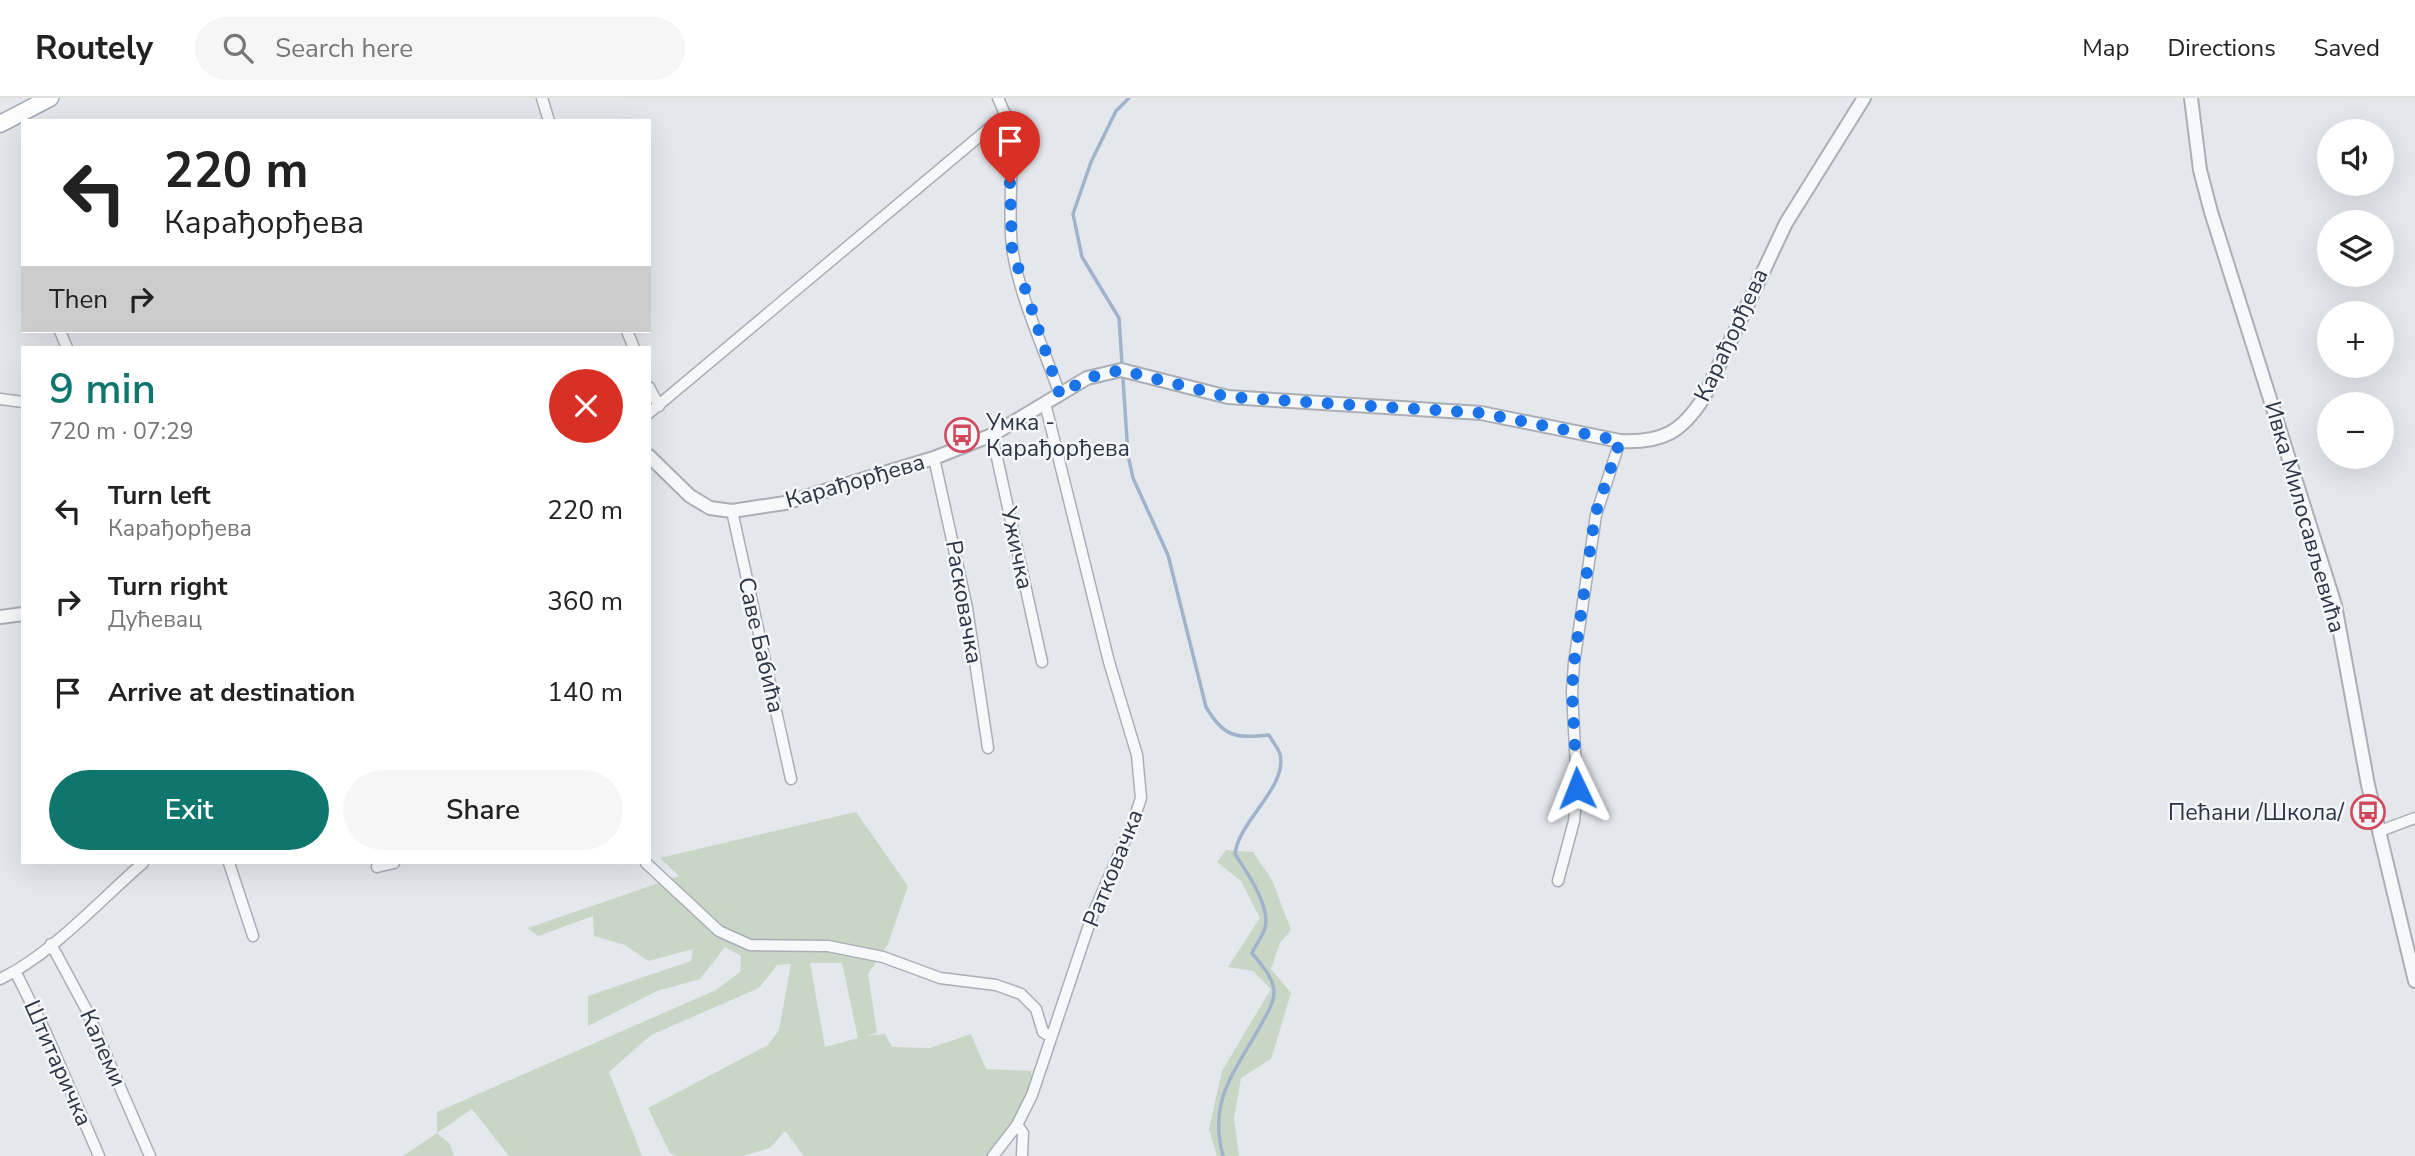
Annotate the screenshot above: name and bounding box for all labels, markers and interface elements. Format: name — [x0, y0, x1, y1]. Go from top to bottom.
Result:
search box — [195, 17, 685, 80]
text: Routely — [35, 26, 153, 71]
icon: search — [219, 29, 257, 67]
text: Search here — [275, 31, 413, 66]
text: Map — [2082, 32, 2129, 64]
text: Directions — [2167, 32, 2276, 64]
text: Saved — [2314, 32, 2380, 64]
pin — [980, 111, 1040, 183]
map controls — [2317, 119, 2394, 469]
button: sound — [2317, 119, 2394, 196]
icon: arrive — [991, 122, 1029, 160]
text: 220 m — [164, 137, 308, 204]
icon: left — [49, 147, 140, 238]
text: Карађорђева — [164, 201, 364, 244]
button: layers — [2317, 210, 2394, 287]
street label: Карађорђева — [1687, 263, 1775, 407]
icon: right — [122, 280, 160, 318]
text: Then — [49, 282, 108, 317]
button: + — [2317, 301, 2394, 378]
text: 9 min — [49, 361, 156, 418]
button: close — [549, 369, 623, 443]
button: − — [2317, 392, 2394, 469]
street label: Ивка Милосављевића — [2257, 398, 2353, 636]
place label: Умка - Карађорђева — [985, 407, 1130, 464]
text: 720 m · 07:29 — [49, 416, 194, 447]
bus stop icon: Умка - Карађорђева — [943, 416, 981, 454]
street label: Карађорђева — [782, 446, 928, 516]
text: Turn left — [108, 478, 211, 513]
icon: left — [49, 492, 87, 530]
text: 220 m — [547, 493, 623, 528]
street label: Ужичка — [993, 503, 1041, 592]
text: Карађорђева — [108, 513, 252, 544]
street label: Расковачка — [938, 538, 990, 666]
text: Turn right — [108, 569, 227, 604]
street label: Саве Бабића — [730, 574, 792, 716]
icon: right — [49, 583, 87, 621]
text: 360 m — [547, 584, 623, 619]
text: Дућевац — [108, 604, 202, 635]
icon: arrive — [49, 674, 87, 712]
text: Arrive at destination — [108, 675, 355, 710]
text: 140 m — [547, 675, 623, 710]
position arrow — [1540, 751, 1614, 825]
button: Exit — [49, 770, 329, 850]
button: Share — [343, 770, 623, 850]
bus stop icon: Пећани /Школа/ — [2349, 793, 2387, 831]
place label: Пећани /Школа/ — [2168, 797, 2344, 828]
street label: Ратковачка — [1075, 805, 1151, 931]
street label: Штитаричка — [16, 995, 100, 1131]
street label: Калеми — [72, 1005, 134, 1091]

